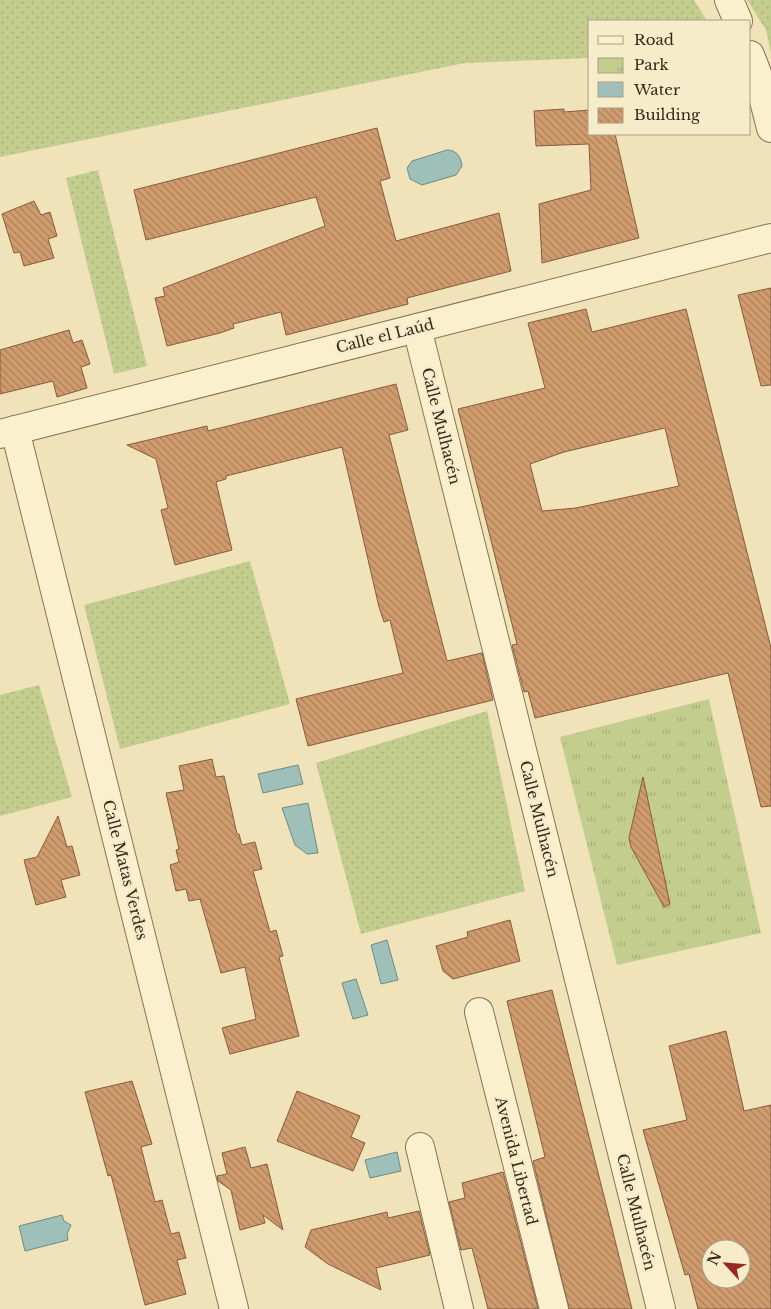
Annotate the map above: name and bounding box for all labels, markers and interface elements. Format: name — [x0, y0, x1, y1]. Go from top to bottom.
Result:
legend — [588, 20, 751, 135]
text: Road — [634, 30, 674, 49]
text: Park — [634, 55, 670, 74]
text: Water — [633, 80, 681, 99]
text: Building — [634, 105, 701, 124]
street label: Calle el Laúd — [334, 314, 436, 357]
street label: Calle Mulhacén — [418, 366, 465, 486]
street label: Calle Mulhacén — [516, 759, 563, 879]
street label: Calle Matas Verdes — [99, 798, 152, 942]
street label: Avenida Libertad — [491, 1094, 542, 1227]
street label: Calle Mulhacén — [613, 1152, 660, 1272]
north arrow — [701, 1239, 751, 1289]
text: N — [703, 1248, 725, 1268]

